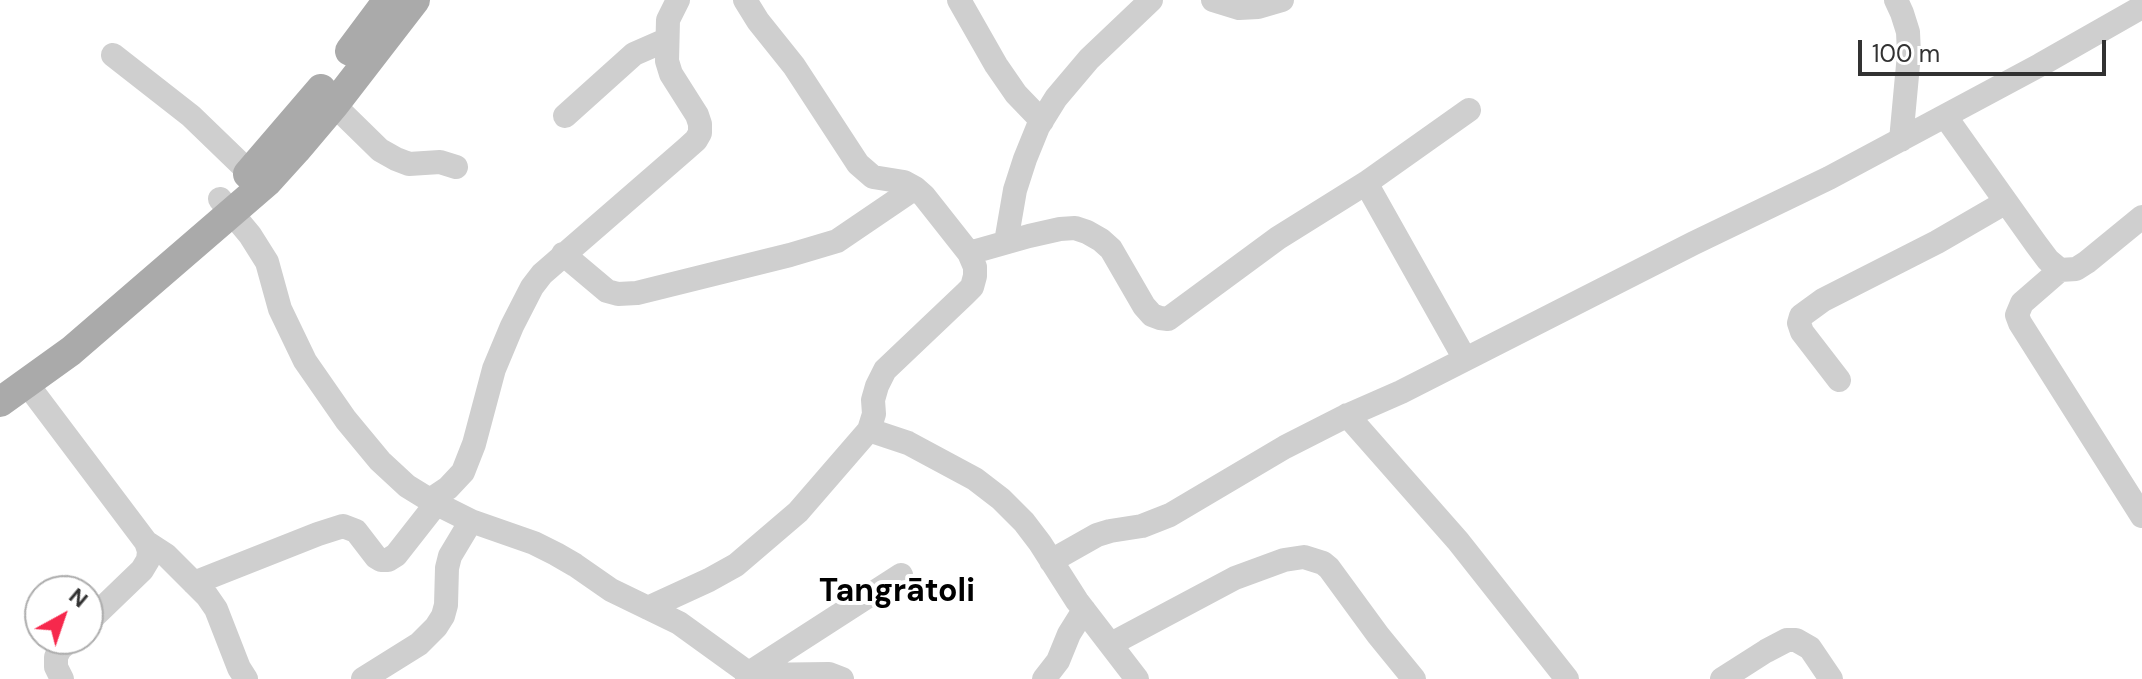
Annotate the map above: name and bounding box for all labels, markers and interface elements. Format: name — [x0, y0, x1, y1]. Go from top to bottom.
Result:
scale bar — [1862, 24, 2110, 74]
text: 100 m — [1872, 38, 1940, 69]
district label: Tangrātoli — [819, 574, 975, 612]
north arrow — [24, 575, 104, 655]
text: N — [63, 581, 94, 614]

